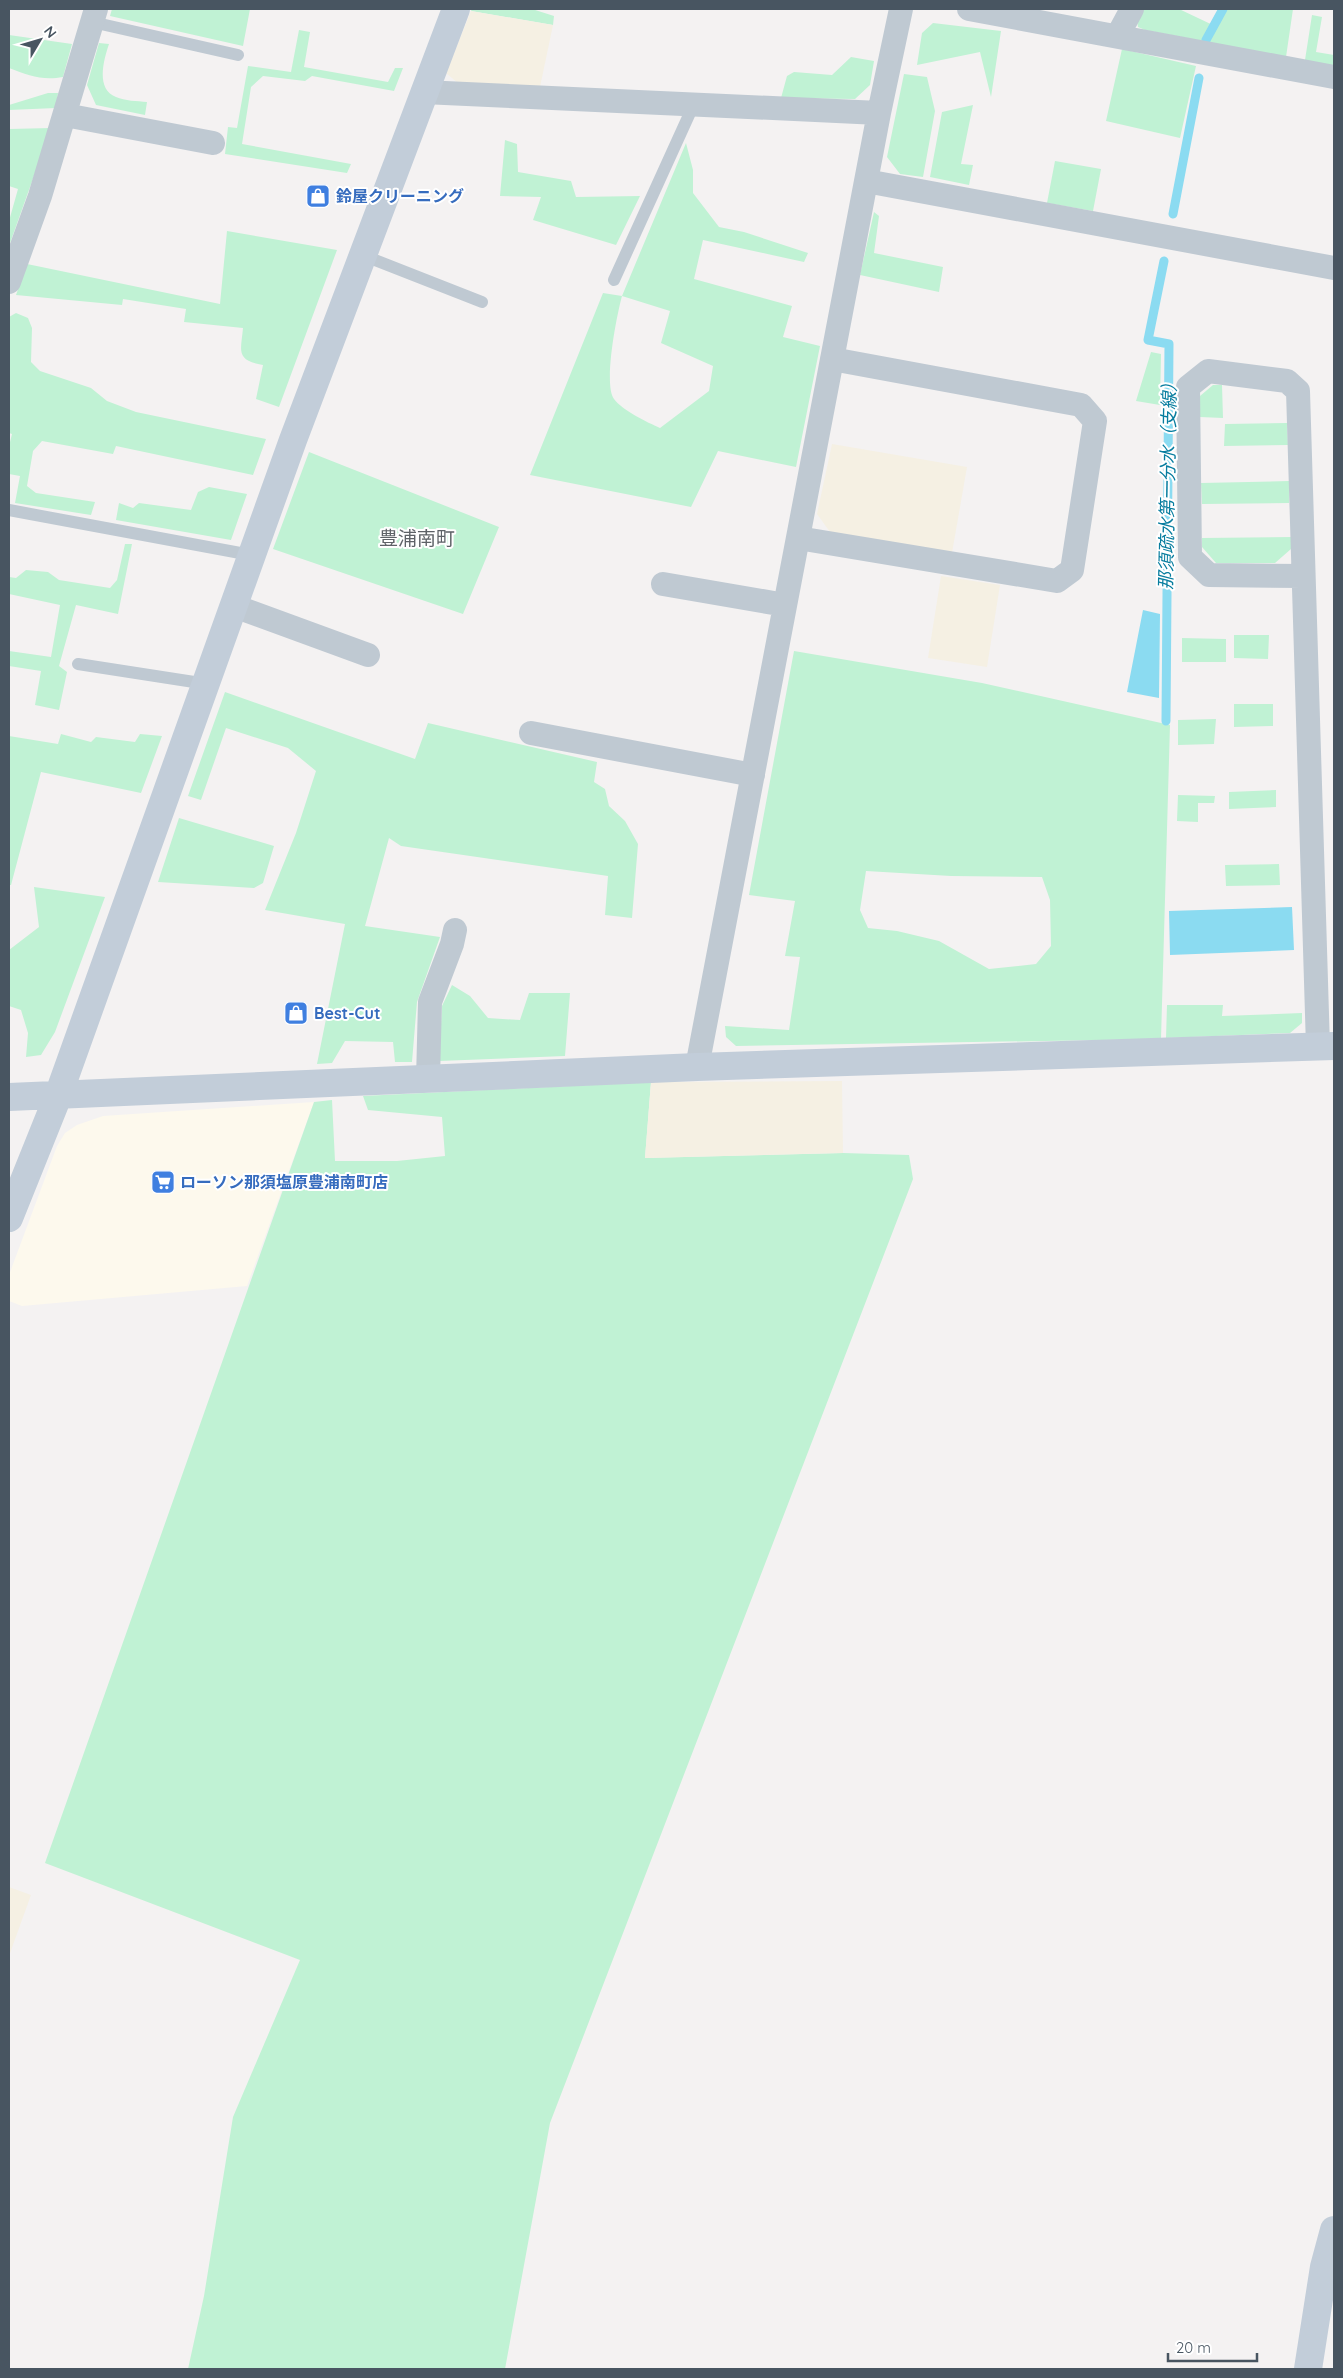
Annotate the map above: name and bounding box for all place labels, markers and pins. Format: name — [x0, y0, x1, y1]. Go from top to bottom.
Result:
shop icon: 鈴屋クリーニング — [305, 183, 331, 209]
place label: 鈴屋クリーニング — [336, 186, 464, 206]
shop icon: Best-Cut — [283, 1000, 309, 1026]
place label: Best-Cut — [314, 1003, 380, 1023]
supermarket icon: ローソン那須塩原豊浦南町店 — [150, 1169, 176, 1195]
place label: ローソン那須塩原豊浦南町店 — [180, 1172, 388, 1192]

